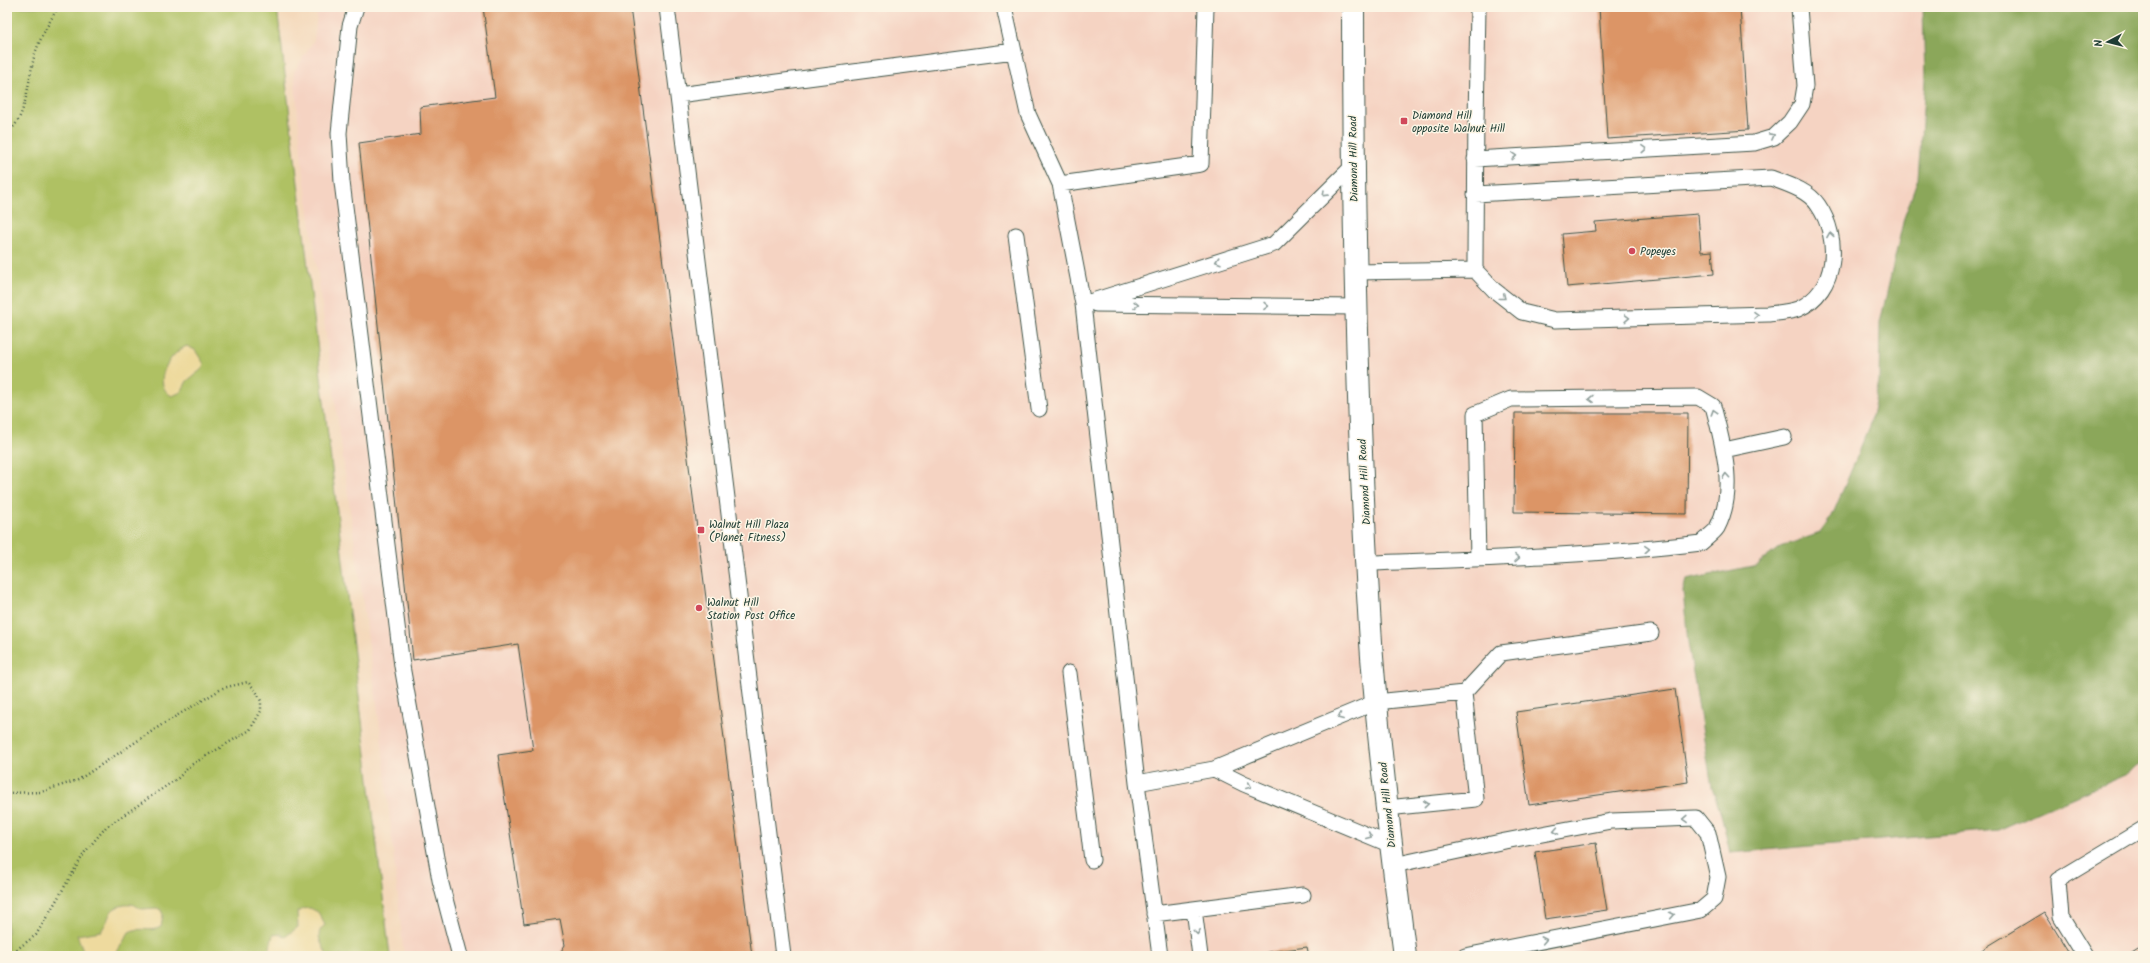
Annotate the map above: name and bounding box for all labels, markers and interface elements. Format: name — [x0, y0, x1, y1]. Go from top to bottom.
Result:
north arrow — [2088, 22, 2128, 62]
text: N — [2090, 39, 2108, 48]
place label: Diamond Hill opposite Walnut Hill — [1412, 107, 1505, 138]
street label: Diamond Hill Road — [1344, 115, 1364, 202]
marker: Diamond Hill opposite Walnut Hill — [1399, 116, 1409, 126]
one-way arrow — [1768, 133, 1775, 141]
one-way arrow — [1641, 145, 1647, 154]
one-way arrow — [1511, 152, 1517, 161]
one-way arrow — [1322, 189, 1330, 197]
one-way arrow — [1826, 232, 1835, 238]
place label: Popeyes — [1640, 243, 1676, 261]
marker: Popeyes — [1627, 246, 1637, 256]
one-way arrow — [1215, 256, 1222, 265]
one-way arrow — [1498, 292, 1506, 299]
one-way arrow — [1133, 301, 1139, 309]
one-way arrow — [1263, 302, 1269, 310]
one-way arrow — [1753, 310, 1760, 319]
one-way arrow — [1624, 314, 1630, 322]
one-way arrow — [1588, 394, 1594, 403]
one-way arrow — [1710, 409, 1719, 416]
street label: Diamond Hill Road — [1354, 438, 1376, 525]
one-way arrow — [1722, 473, 1731, 479]
place label: Walnut Hill Plaza (Planet Fitness) — [709, 516, 789, 547]
marker: Walnut Hill Plaza (Planet Fitness) — [696, 525, 706, 535]
one-way arrow — [1644, 544, 1650, 553]
one-way arrow — [1514, 553, 1520, 562]
place label: Walnut Hill Station Post Office — [707, 594, 795, 625]
marker: Walnut Hill Station Post Office — [694, 603, 704, 613]
one-way arrow — [1337, 713, 1344, 721]
street label: Diamond Hill Road — [1374, 761, 1401, 849]
one-way arrow — [1244, 781, 1252, 789]
one-way arrow — [1423, 800, 1429, 809]
one-way arrow — [1682, 815, 1688, 823]
one-way arrow — [1553, 826, 1559, 835]
one-way arrow — [1364, 831, 1372, 839]
one-way arrow — [1669, 912, 1675, 920]
one-way arrow — [1192, 929, 1201, 936]
one-way arrow — [1541, 937, 1547, 945]

